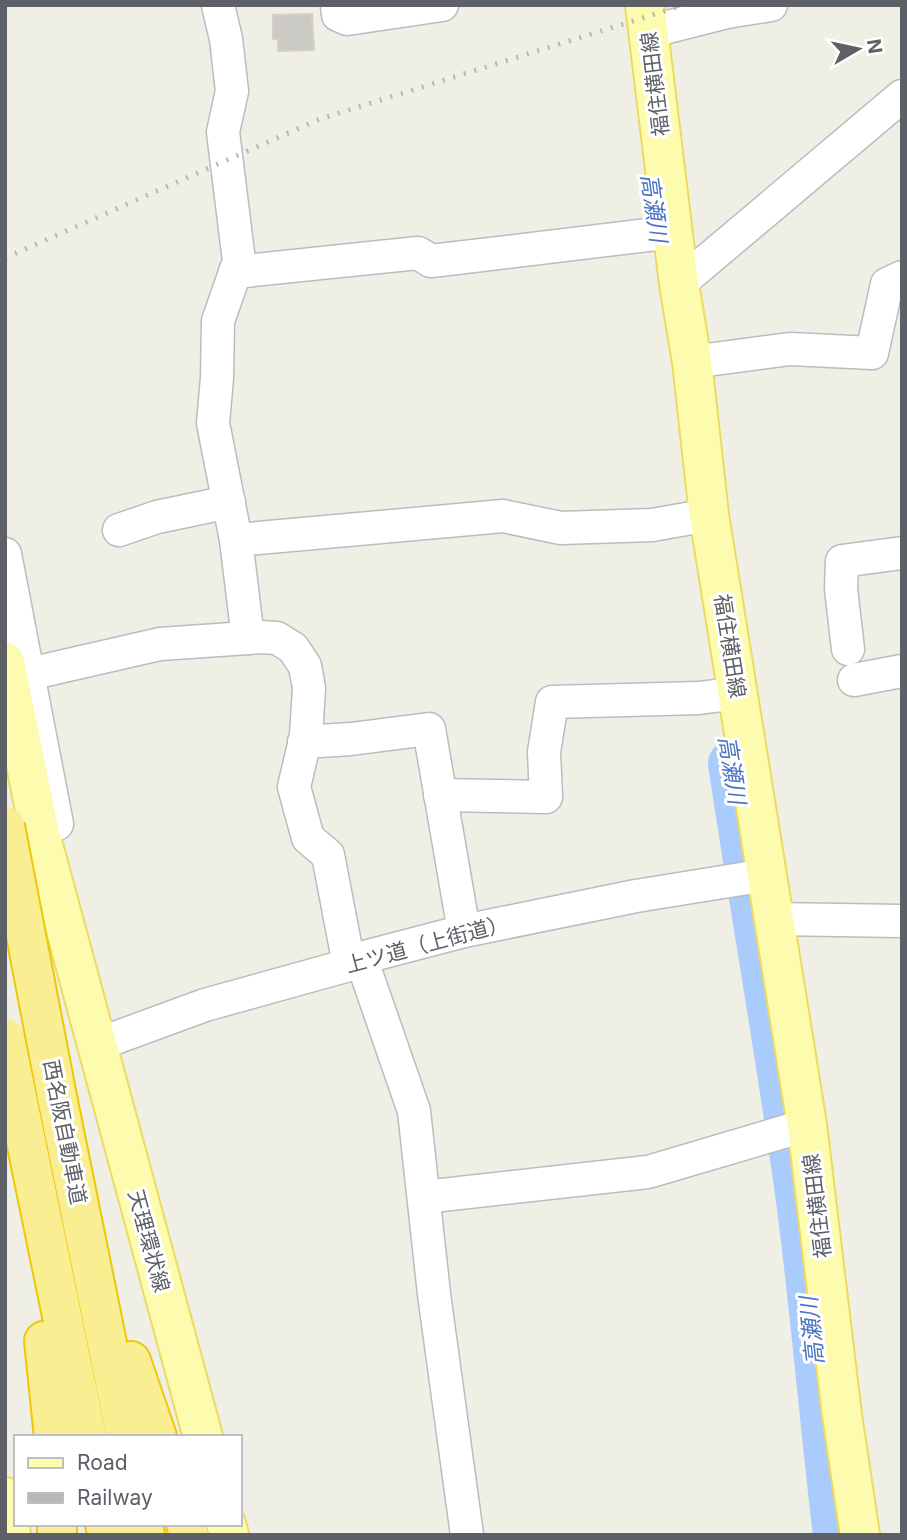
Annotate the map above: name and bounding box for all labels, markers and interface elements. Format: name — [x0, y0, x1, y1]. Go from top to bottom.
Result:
north arrow — [823, 14, 893, 84]
street label: 福住横田線 — [636, 30, 674, 138]
text: N — [862, 37, 887, 55]
water label: 高瀬川 — [635, 172, 673, 247]
street label: 福住横田線 — [709, 592, 751, 700]
water label: 高瀬川 — [713, 734, 752, 809]
street label: 上ツ道（上街道） — [343, 910, 511, 978]
street label: 西名阪自動車道 — [39, 1057, 91, 1207]
street label: 福住横田線 — [798, 1152, 836, 1260]
street label: 天理環状線 — [123, 1187, 175, 1295]
water label: 高瀬川 — [794, 1292, 830, 1367]
legend — [14, 1435, 242, 1526]
text: Road — [77, 1450, 128, 1475]
text: Railway — [77, 1485, 153, 1510]

